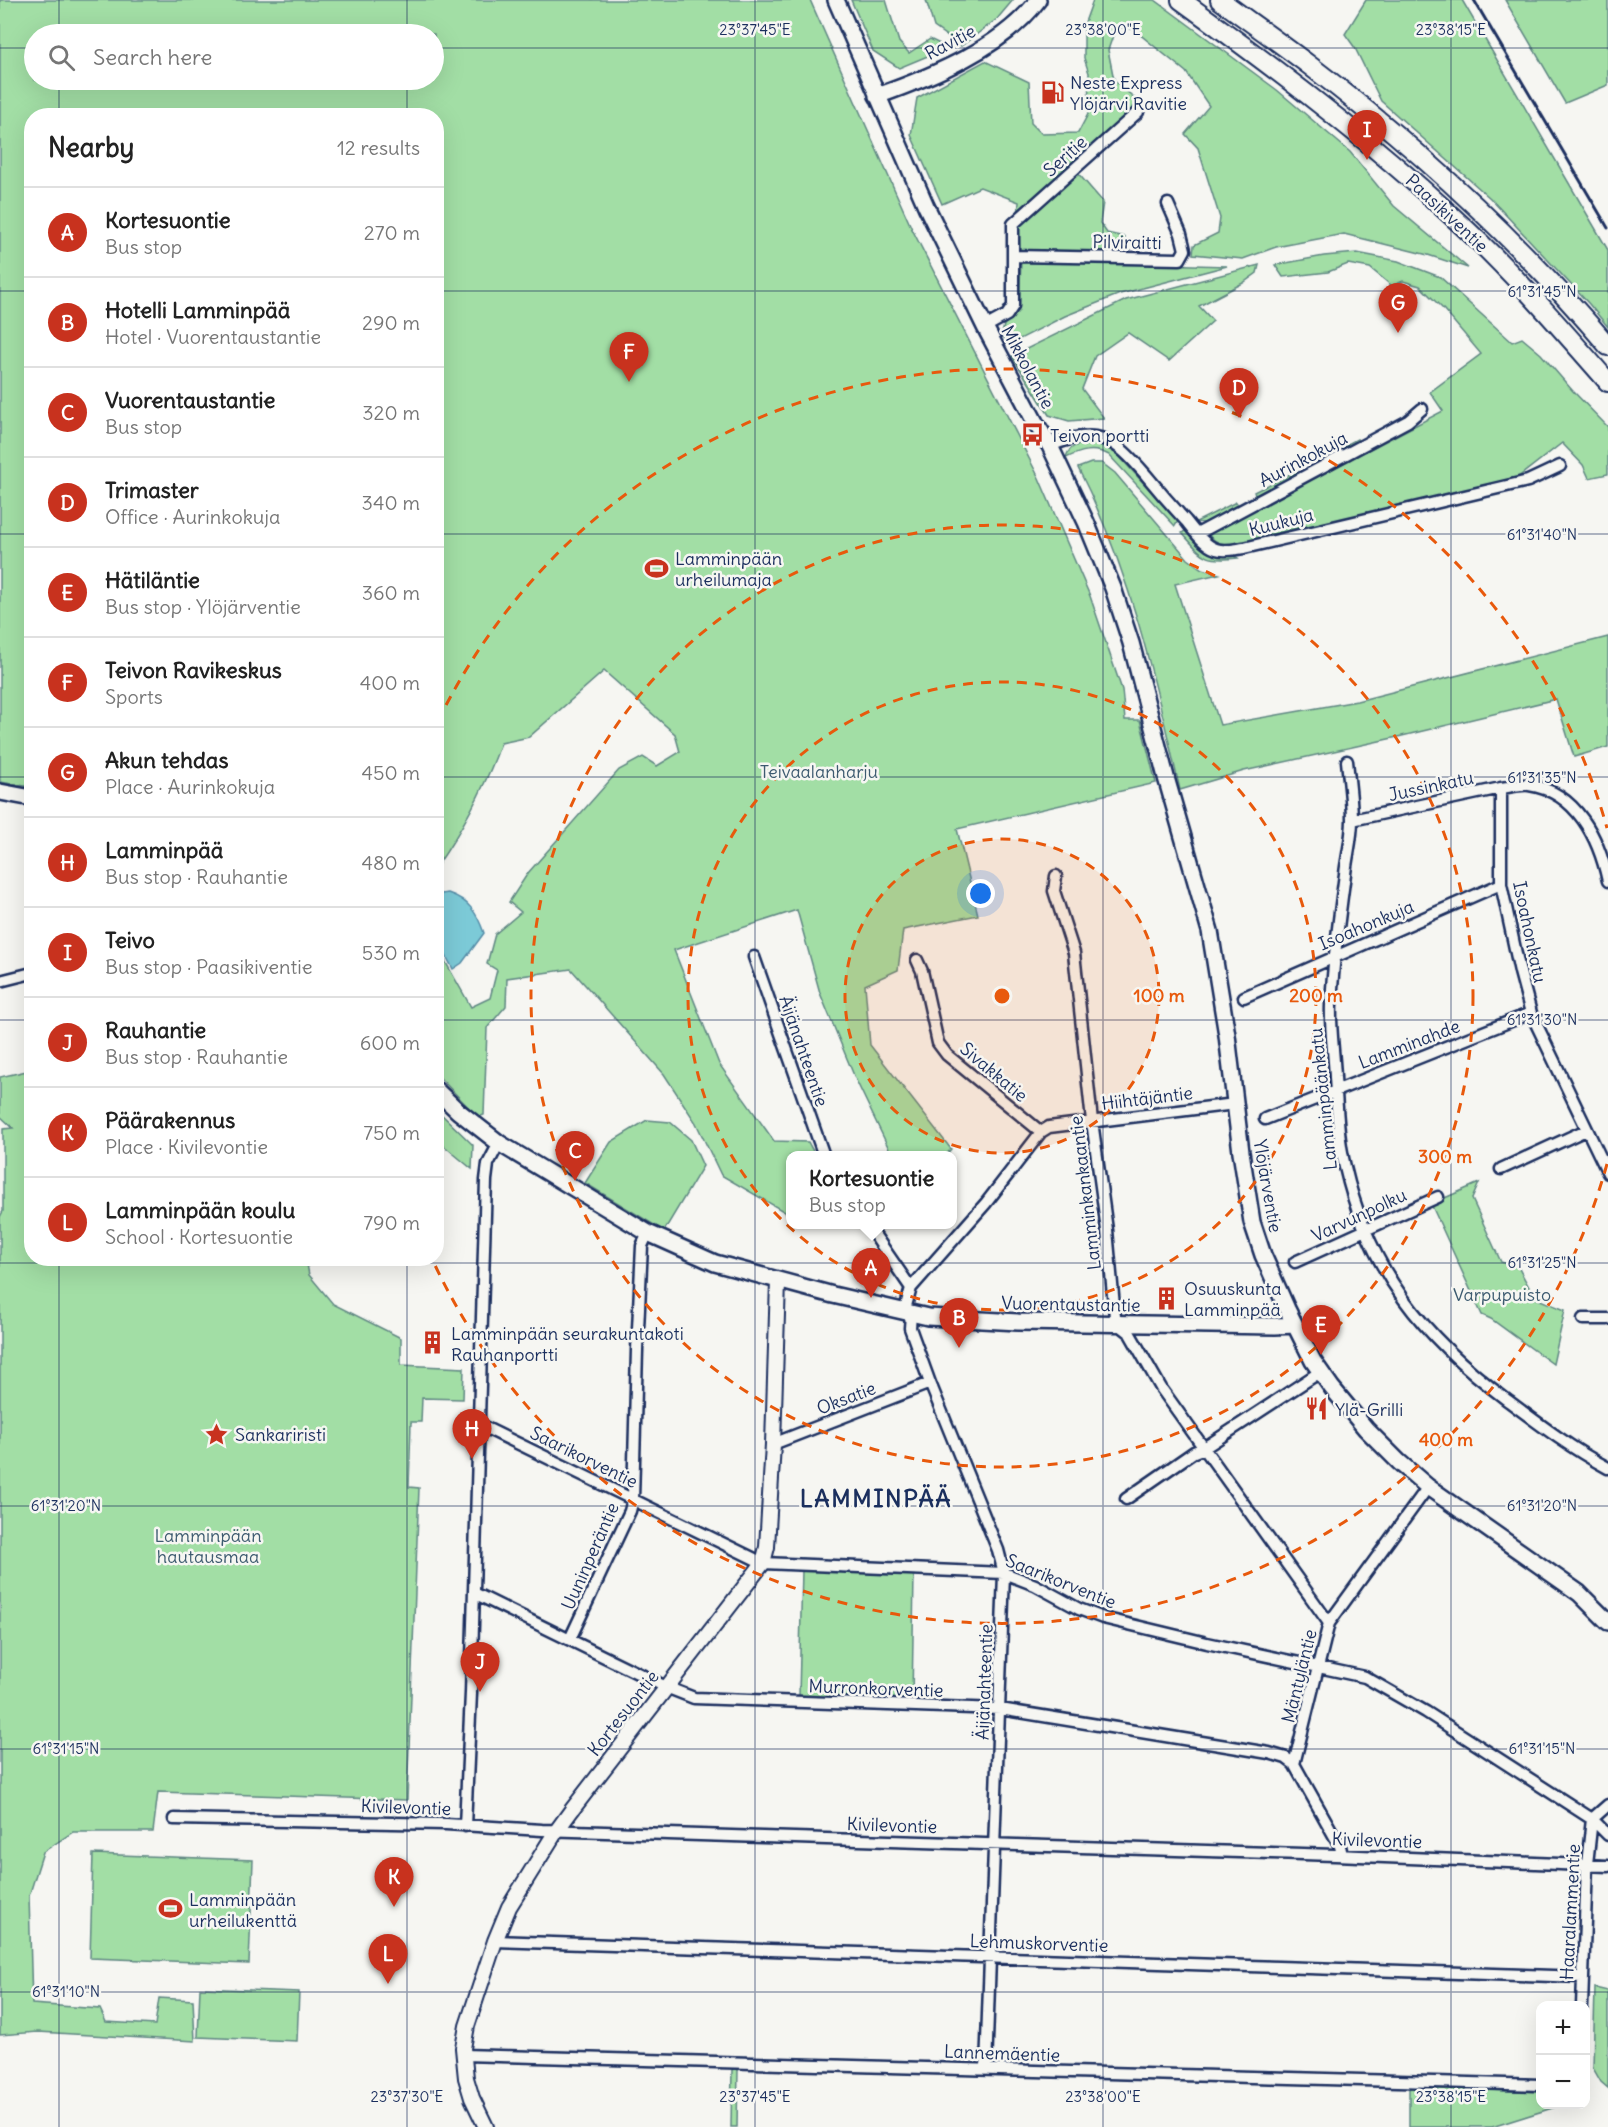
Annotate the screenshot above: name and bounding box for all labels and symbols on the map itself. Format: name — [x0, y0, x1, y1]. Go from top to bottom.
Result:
street label: Ravitie — [921, 19, 979, 65]
text: 23°37'45"E — [719, 20, 791, 39]
text: 23°38'00"E — [1065, 20, 1141, 39]
text: 23°38'15"E — [1416, 20, 1486, 39]
place label: Neste Express Ylöjärvi Ravitie — [1070, 71, 1187, 115]
fuel station icon: Neste Express Ylöjärvi Ravitie — [1039, 79, 1065, 105]
pin: I — [1348, 110, 1386, 160]
street label: Seritie — [1038, 130, 1092, 182]
street label: Paasikiventie — [1401, 169, 1493, 257]
street label: Pilviraitti — [1092, 230, 1162, 254]
text: 61°31'45"N — [1507, 282, 1577, 301]
pin: G — [1378, 284, 1418, 333]
street label: Mikkolantie — [996, 321, 1060, 413]
pin: F — [610, 332, 648, 382]
pin: D — [1220, 368, 1258, 418]
bus stop icon: Teivon portti — [1019, 422, 1045, 448]
place label: Teivon portti — [1050, 424, 1149, 447]
street label: Aurinkokuja — [1255, 426, 1351, 492]
street label: Kuukuja — [1246, 503, 1316, 541]
text: 61°31'40"N — [1507, 525, 1577, 544]
place label: Lamminpään urheilumaja — [675, 547, 782, 591]
sports icon: Lamminpään urheilumaja — [644, 555, 670, 581]
park label: Teivaalanharju — [760, 760, 878, 783]
street label: Jussinkatu — [1386, 766, 1476, 806]
text: 61°31'35"N — [1507, 768, 1577, 787]
your location — [966, 879, 995, 908]
street label: Isoahonkatu — [1508, 879, 1552, 985]
street label: Isoahonkuja — [1315, 895, 1417, 955]
text: 100 m — [1134, 984, 1185, 1007]
text: 200 m — [1289, 984, 1343, 1007]
centre of rings — [992, 986, 1012, 1006]
street label: Äijänahteentie — [774, 992, 834, 1110]
text: 61°31'30"N — [1507, 1010, 1577, 1029]
street label: Lamminahde — [1355, 1014, 1463, 1074]
street label: Lamminpäänkatu — [1304, 1027, 1342, 1171]
street label: Sivakkatie — [955, 1037, 1033, 1107]
street label: Hiihtäjäntie — [1100, 1081, 1194, 1115]
street label: Lamminkankaantie — [1064, 1115, 1106, 1271]
pin: C — [556, 1132, 594, 1181]
street label: Ylöjärventie — [1248, 1138, 1288, 1234]
text: 300 m — [1418, 1145, 1472, 1168]
street label: Varvunpolku — [1308, 1183, 1410, 1247]
pin: A — [852, 1248, 890, 1298]
text: 61°31'25"N — [1507, 1253, 1577, 1272]
place label: Osuuskunta Lamminpää — [1184, 1277, 1282, 1321]
park label: Varpupuisto — [1453, 1283, 1551, 1306]
building icon: Osuuskunta Lamminpää — [1153, 1285, 1179, 1311]
street label: Vuorentaustantie — [1001, 1291, 1141, 1317]
pin: B — [940, 1298, 978, 1348]
pin: E — [1302, 1306, 1340, 1355]
place label: Lamminpään seurakuntakoti Rauhanportti — [451, 1322, 684, 1366]
building icon: Lamminpään seurakuntakoti Rauhanportti — [420, 1330, 446, 1356]
street label: Oksatie — [813, 1376, 879, 1420]
restaurant icon: Ylä-Grilli — [1304, 1396, 1330, 1422]
place label: Ylä-Grilli — [1335, 1398, 1403, 1421]
pin: H — [452, 1410, 492, 1459]
place icon: Sankariristi — [204, 1421, 230, 1447]
street label: Saarikorventie — [526, 1421, 642, 1493]
place label: Sankariristi — [235, 1423, 326, 1446]
text: 400 m — [1419, 1428, 1473, 1451]
district label: LAMMINPÄÄ — [800, 1483, 952, 1513]
text: 61°31'20"N — [31, 1496, 101, 1515]
text: 61°31'20"N — [1507, 1496, 1577, 1515]
street label: Uuninperäntie — [556, 1499, 624, 1613]
park label: Lamminpään hautausmaa — [154, 1524, 262, 1568]
street label: Saarikorventie — [1003, 1548, 1119, 1614]
street label: Äijänahteentie — [970, 1624, 998, 1740]
street label: Mäntyläntie — [1276, 1627, 1322, 1725]
pin: J — [460, 1642, 500, 1692]
street label: Kortesuontie — [582, 1665, 664, 1761]
street label: Murronkorventie — [808, 1674, 944, 1702]
text: 61°31'15"N — [33, 1739, 99, 1758]
text: 61°31'15"N — [1509, 1739, 1575, 1758]
street label: Kivilevontie — [360, 1794, 452, 1820]
street label: Kivilevontie — [846, 1812, 938, 1838]
street label: Kivilevontie — [1331, 1827, 1423, 1853]
street label: Haaralammentie — [1555, 1843, 1585, 1981]
pin: K — [374, 1858, 414, 1907]
place label: Lamminpään urheilukenttä — [189, 1888, 297, 1932]
sports icon: Lamminpään urheilukenttä — [158, 1896, 184, 1922]
street label: Lehmuskorventie — [969, 1929, 1109, 1957]
pin: L — [368, 1934, 408, 1984]
text: 61°31'10"N — [32, 1982, 100, 2001]
street label: Lannemäentie — [944, 2039, 1060, 2067]
text: 23°37'30"E — [371, 2087, 444, 2106]
text: 23°37'45"E — [719, 2087, 791, 2106]
text: 23°38'00"E — [1065, 2087, 1141, 2106]
text: 23°38'15"E — [1416, 2087, 1486, 2106]

